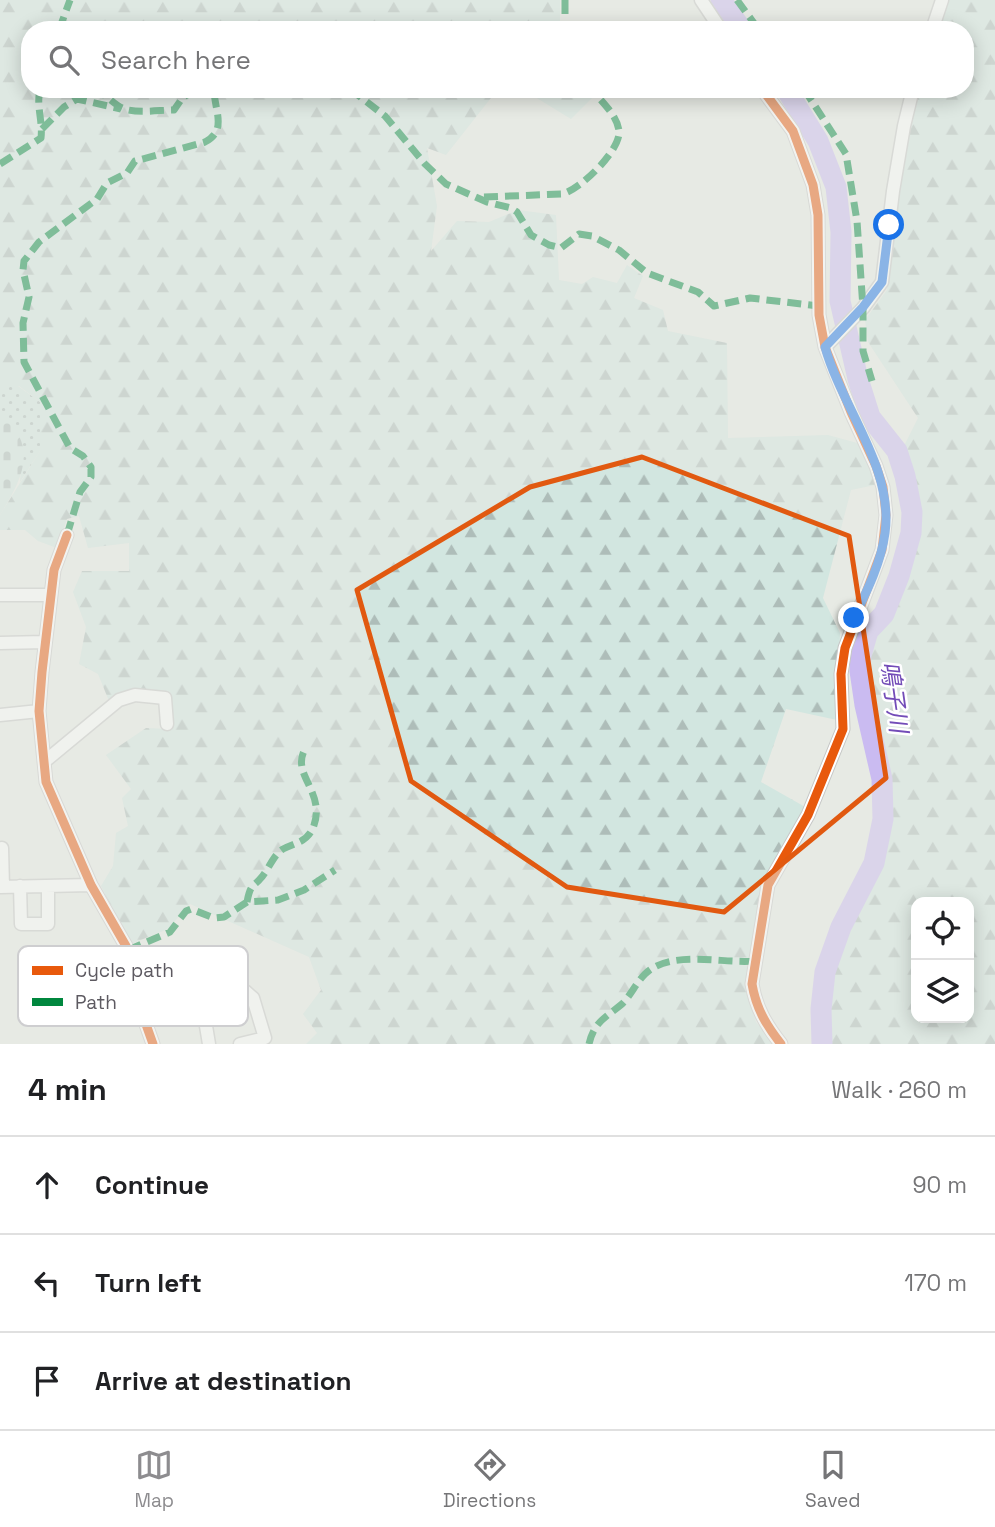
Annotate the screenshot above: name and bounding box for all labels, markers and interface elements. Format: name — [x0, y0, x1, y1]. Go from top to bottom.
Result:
search box — [21, 21, 974, 98]
icon: search — [45, 41, 83, 79]
text: Search here — [101, 43, 251, 77]
route start — [873, 209, 904, 240]
route end — [838, 602, 869, 633]
water label: 鳴子川 — [874, 659, 915, 738]
map controls — [911, 897, 974, 1023]
button: locate — [911, 897, 974, 960]
legend — [18, 946, 248, 1026]
text: Cycle path — [75, 958, 174, 983]
button: layers — [911, 960, 974, 1023]
text: Path — [75, 990, 117, 1015]
text: 4 min — [28, 1070, 107, 1109]
text: Walk · 260 m — [831, 1075, 967, 1105]
icon: ahead — [28, 1166, 66, 1204]
text: Continue — [95, 1168, 209, 1202]
text: 90 m — [912, 1170, 967, 1200]
icon: left — [28, 1264, 66, 1302]
text: Turn left — [95, 1266, 202, 1300]
text: 170 m — [904, 1268, 967, 1298]
icon: arrive — [28, 1362, 66, 1400]
text: Arrive at destination — [95, 1364, 352, 1398]
tab: Map — [134, 1446, 174, 1513]
tab: Directions — [443, 1446, 536, 1513]
tab: Saved — [805, 1446, 861, 1513]

